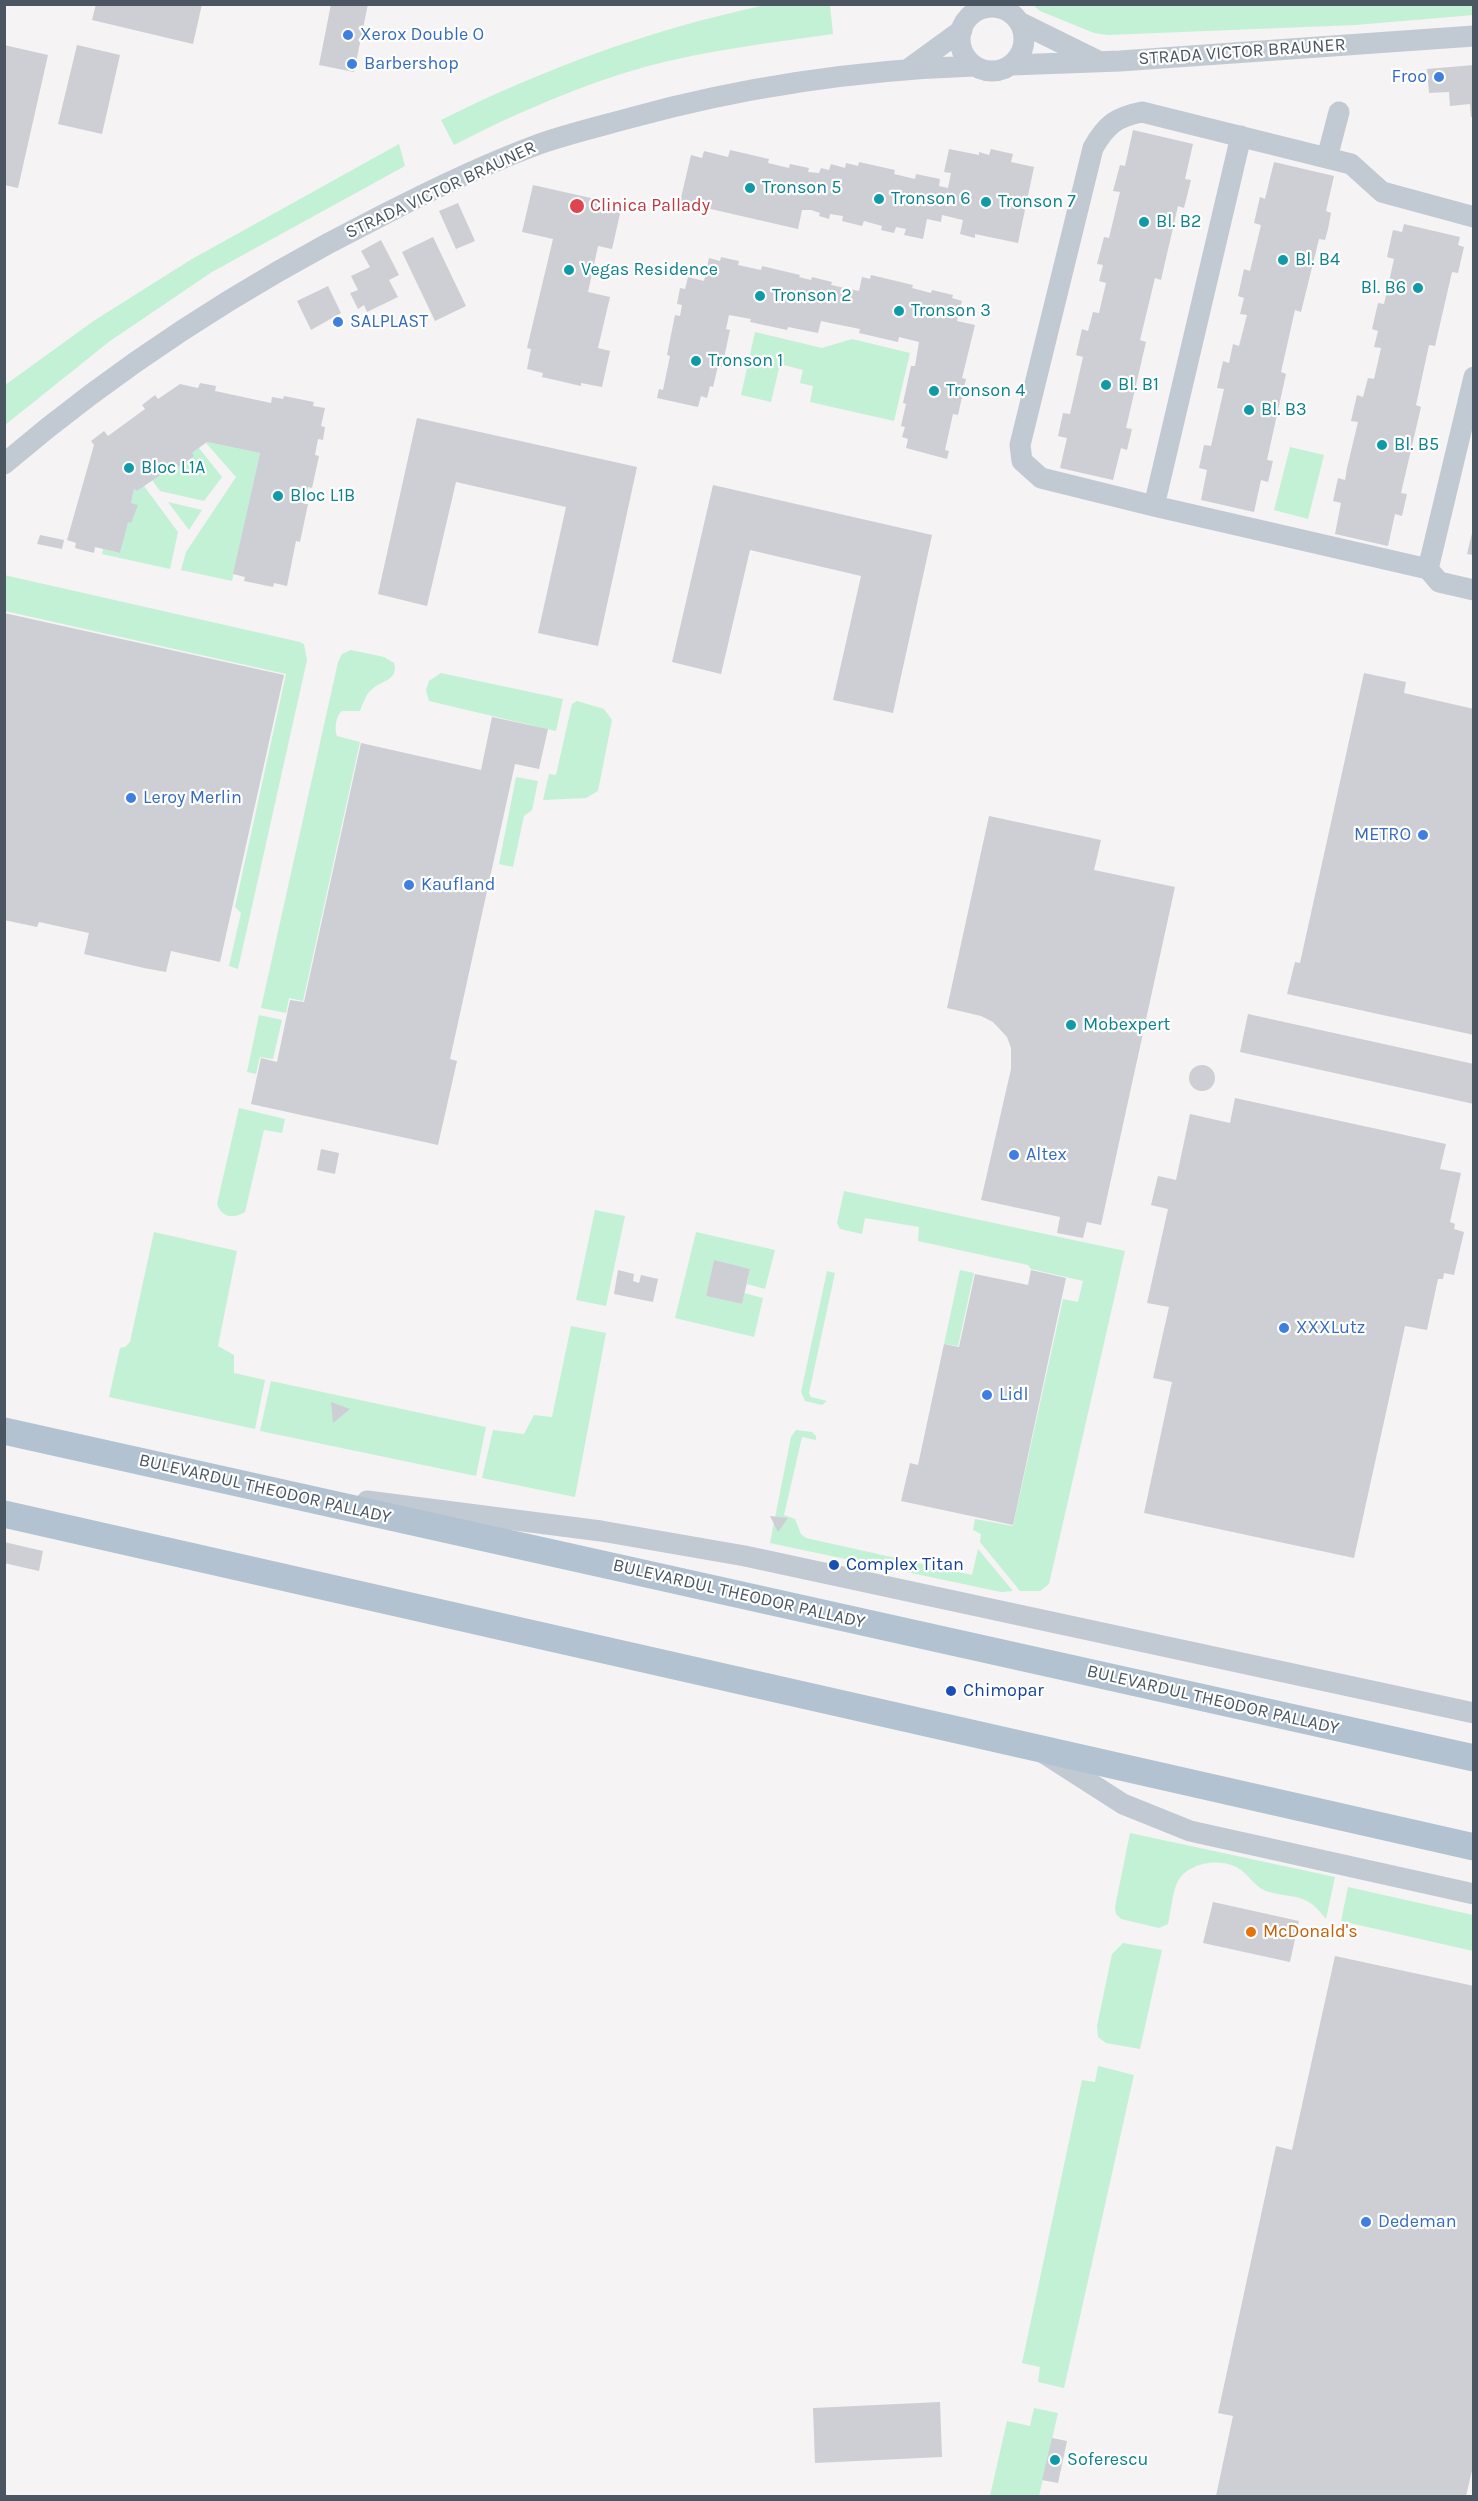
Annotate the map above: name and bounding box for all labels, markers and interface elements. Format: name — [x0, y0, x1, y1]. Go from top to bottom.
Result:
place label: Xerox Double O — [360, 24, 484, 46]
marker: Xerox Double O — [341, 28, 355, 42]
street label: STRADA VICTOR BRAUNER — [1138, 34, 1346, 70]
place label: Barbershop — [364, 53, 459, 75]
marker: Barbershop — [345, 57, 359, 71]
place label: Froo — [1391, 66, 1427, 88]
marker: Froo — [1432, 70, 1446, 84]
street label: STRADA VICTOR BRAUNER — [342, 136, 540, 244]
place label: Tronson 5 — [762, 177, 841, 199]
marker: Tronson 5 — [743, 181, 757, 195]
place label: Tronson 6 — [891, 188, 971, 210]
place label: Tronson 7 — [998, 191, 1076, 213]
marker: Tronson 6 — [872, 192, 886, 206]
place label: Clinica Pallady — [590, 195, 710, 217]
marker: Tronson 7 — [979, 195, 993, 209]
marker: Clinica Pallady — [568, 197, 586, 215]
place label: Bl. B2 — [1156, 211, 1201, 233]
marker: Bl. B2 — [1137, 215, 1151, 229]
place label: Bl. B4 — [1295, 249, 1340, 271]
marker: Bl. B4 — [1276, 253, 1290, 267]
place label: Vegas Residence — [581, 259, 718, 281]
marker: Vegas Residence — [562, 263, 576, 277]
place label: Bl. B6 — [1361, 277, 1406, 299]
marker: Bl. B6 — [1411, 281, 1425, 295]
place label: Tronson 2 — [772, 285, 852, 307]
marker: Tronson 2 — [753, 289, 767, 303]
place label: Tronson 3 — [911, 300, 991, 322]
marker: Tronson 3 — [892, 304, 906, 318]
place label: SALPLAST — [350, 311, 428, 333]
marker: SALPLAST — [331, 315, 345, 329]
place label: Tronson 1 — [708, 350, 783, 372]
marker: Tronson 1 — [689, 354, 703, 368]
place label: Bl. B1 — [1118, 374, 1159, 396]
marker: Bl. B1 — [1099, 378, 1113, 392]
place label: Tronson 4 — [946, 380, 1025, 402]
marker: Tronson 4 — [927, 384, 941, 398]
place label: Bl. B3 — [1261, 399, 1307, 421]
marker: Bl. B3 — [1242, 403, 1256, 417]
place label: Bl. B5 — [1394, 434, 1439, 456]
marker: Bl. B5 — [1375, 438, 1389, 452]
place label: Bloc L1A — [141, 457, 205, 479]
marker: Bloc L1A — [122, 461, 136, 475]
place label: Bloc L1B — [290, 485, 355, 507]
marker: Bloc L1B — [271, 489, 285, 503]
place label: Leroy Merlin — [143, 787, 242, 809]
marker: Leroy Merlin — [124, 791, 138, 805]
place label: METRO — [1354, 824, 1411, 846]
marker: METRO — [1416, 828, 1430, 842]
place label: Kaufland — [421, 874, 495, 896]
marker: Kaufland — [402, 878, 416, 892]
place label: Mobexpert — [1083, 1014, 1170, 1036]
marker: Mobexpert — [1064, 1018, 1078, 1032]
place label: Altex — [1026, 1144, 1067, 1166]
marker: Altex — [1007, 1148, 1021, 1162]
place label: XXXLutz — [1296, 1317, 1365, 1339]
marker: XXXLutz — [1277, 1321, 1291, 1335]
place label: Lidl — [999, 1384, 1028, 1406]
marker: Lidl — [980, 1388, 994, 1402]
street label: BULEVARDUL THEODOR PALLADY — [137, 1449, 393, 1529]
street label: BULEVARDUL THEODOR PALLADY — [611, 1554, 867, 1634]
place label: Complex Titan — [846, 1554, 964, 1576]
marker: Complex Titan — [827, 1558, 841, 1572]
street label: BULEVARDUL THEODOR PALLADY — [1085, 1660, 1341, 1740]
place label: Chimopar — [963, 1680, 1044, 1702]
marker: Chimopar — [944, 1684, 958, 1698]
place label: McDonald's — [1263, 1921, 1358, 1943]
marker: McDonald's — [1244, 1925, 1258, 1939]
place label: Dedeman — [1378, 2211, 1457, 2233]
marker: Dedeman — [1359, 2215, 1373, 2229]
place label: Soferescu — [1067, 2449, 1149, 2471]
marker: Soferescu — [1048, 2453, 1062, 2467]

